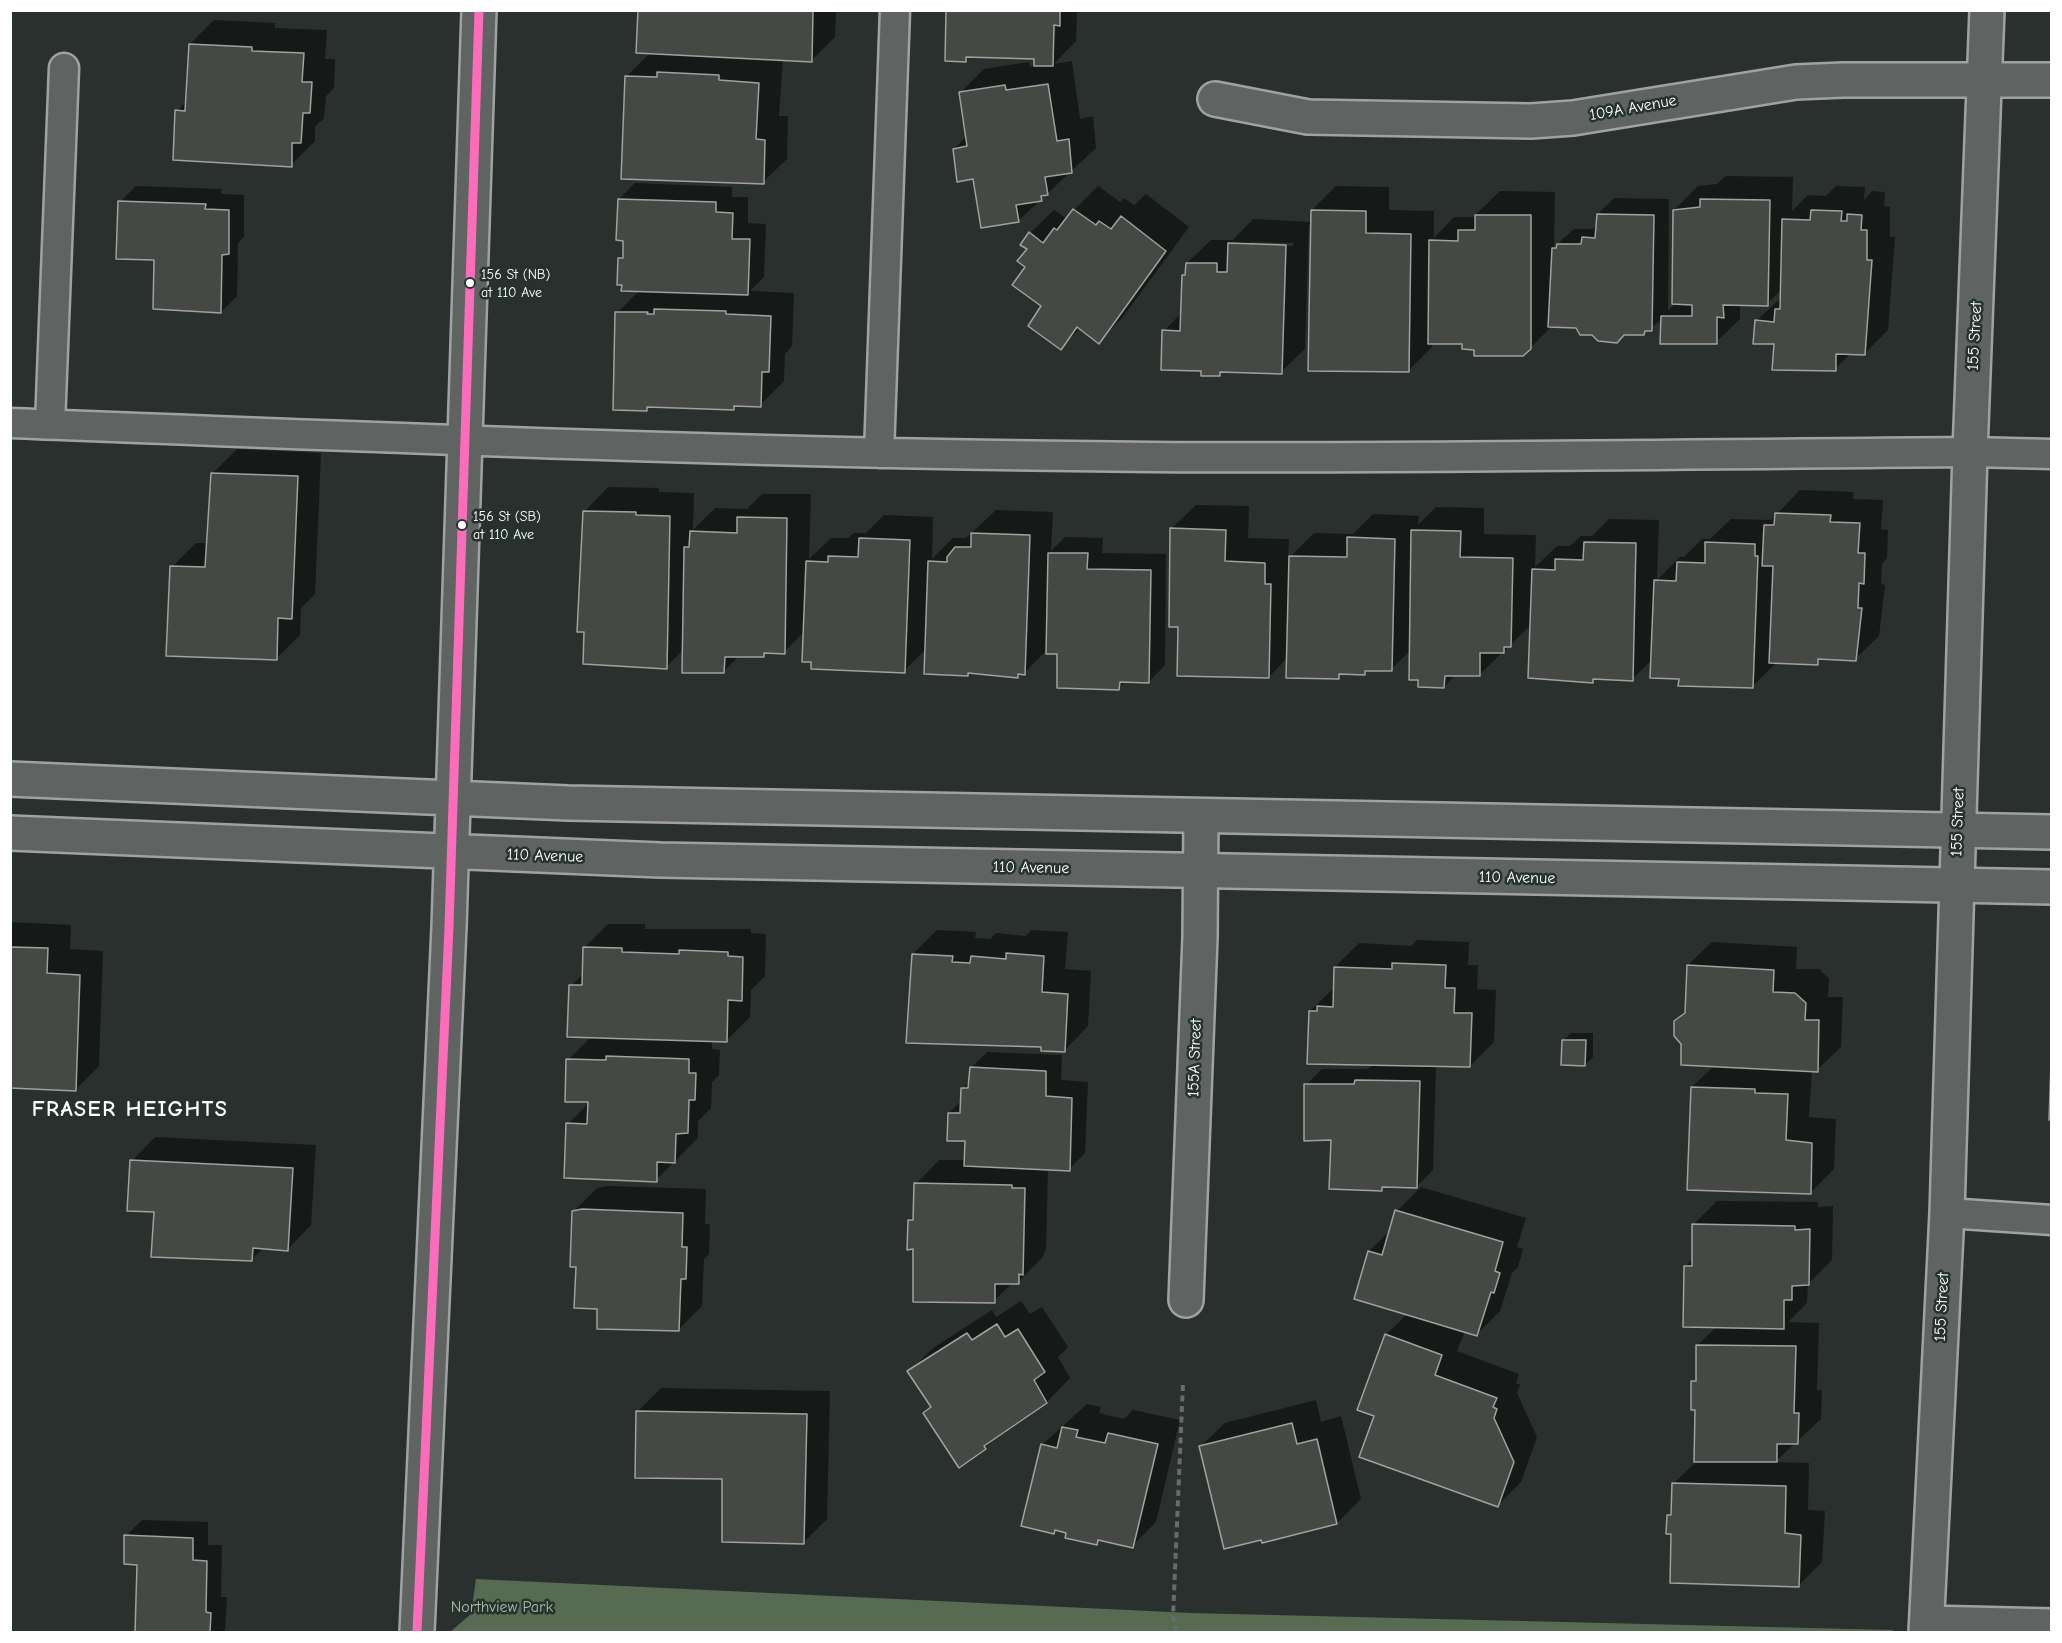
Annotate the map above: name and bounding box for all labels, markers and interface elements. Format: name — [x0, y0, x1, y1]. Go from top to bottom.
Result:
street label: 109A Avenue — [1588, 91, 1678, 125]
place label: 156 St (NB) at 110 Ave — [481, 267, 550, 300]
marker: 156 St (NB) at 110 Ave — [464, 277, 476, 289]
street label: 155 Street — [1964, 301, 1986, 371]
place label: 156 St (SB) at 110 Ave — [473, 509, 541, 542]
marker: 156 St (SB) at 110 Ave — [456, 519, 468, 531]
street label: 155 Street — [1947, 787, 1969, 857]
street label: 110 Avenue — [506, 845, 584, 867]
street label: 110 Avenue — [993, 858, 1069, 878]
street label: 110 Avenue — [1479, 868, 1555, 888]
street label: 155A Street — [1184, 1018, 1206, 1098]
district label: FRASER HEIGHTS — [32, 1097, 228, 1123]
street label: 155 Street — [1931, 1272, 1953, 1342]
park label: Northview Park — [451, 1597, 553, 1617]

